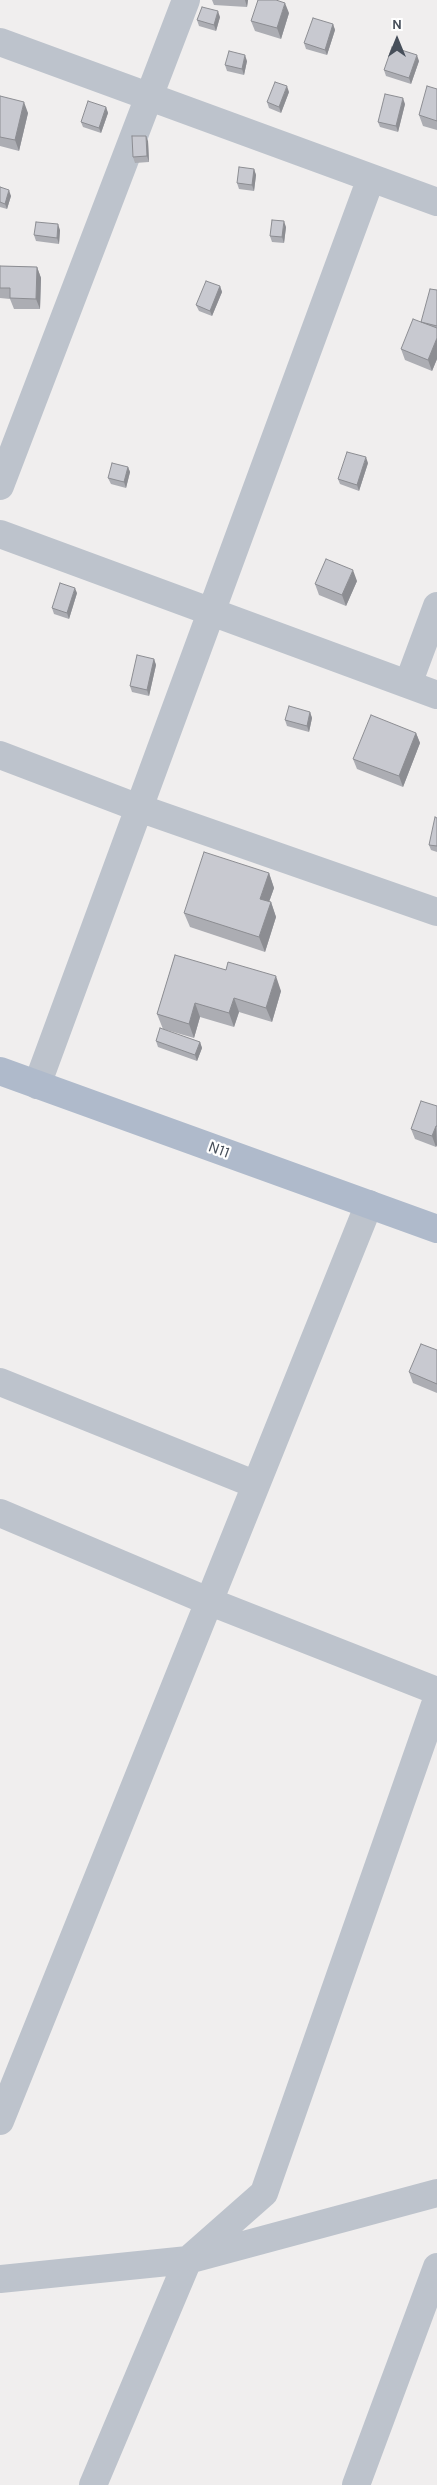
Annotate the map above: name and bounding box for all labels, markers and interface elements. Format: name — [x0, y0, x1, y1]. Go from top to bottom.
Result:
north arrow — [372, 15, 422, 65]
text: N — [392, 16, 402, 33]
street label: N11 — [206, 1137, 232, 1163]

